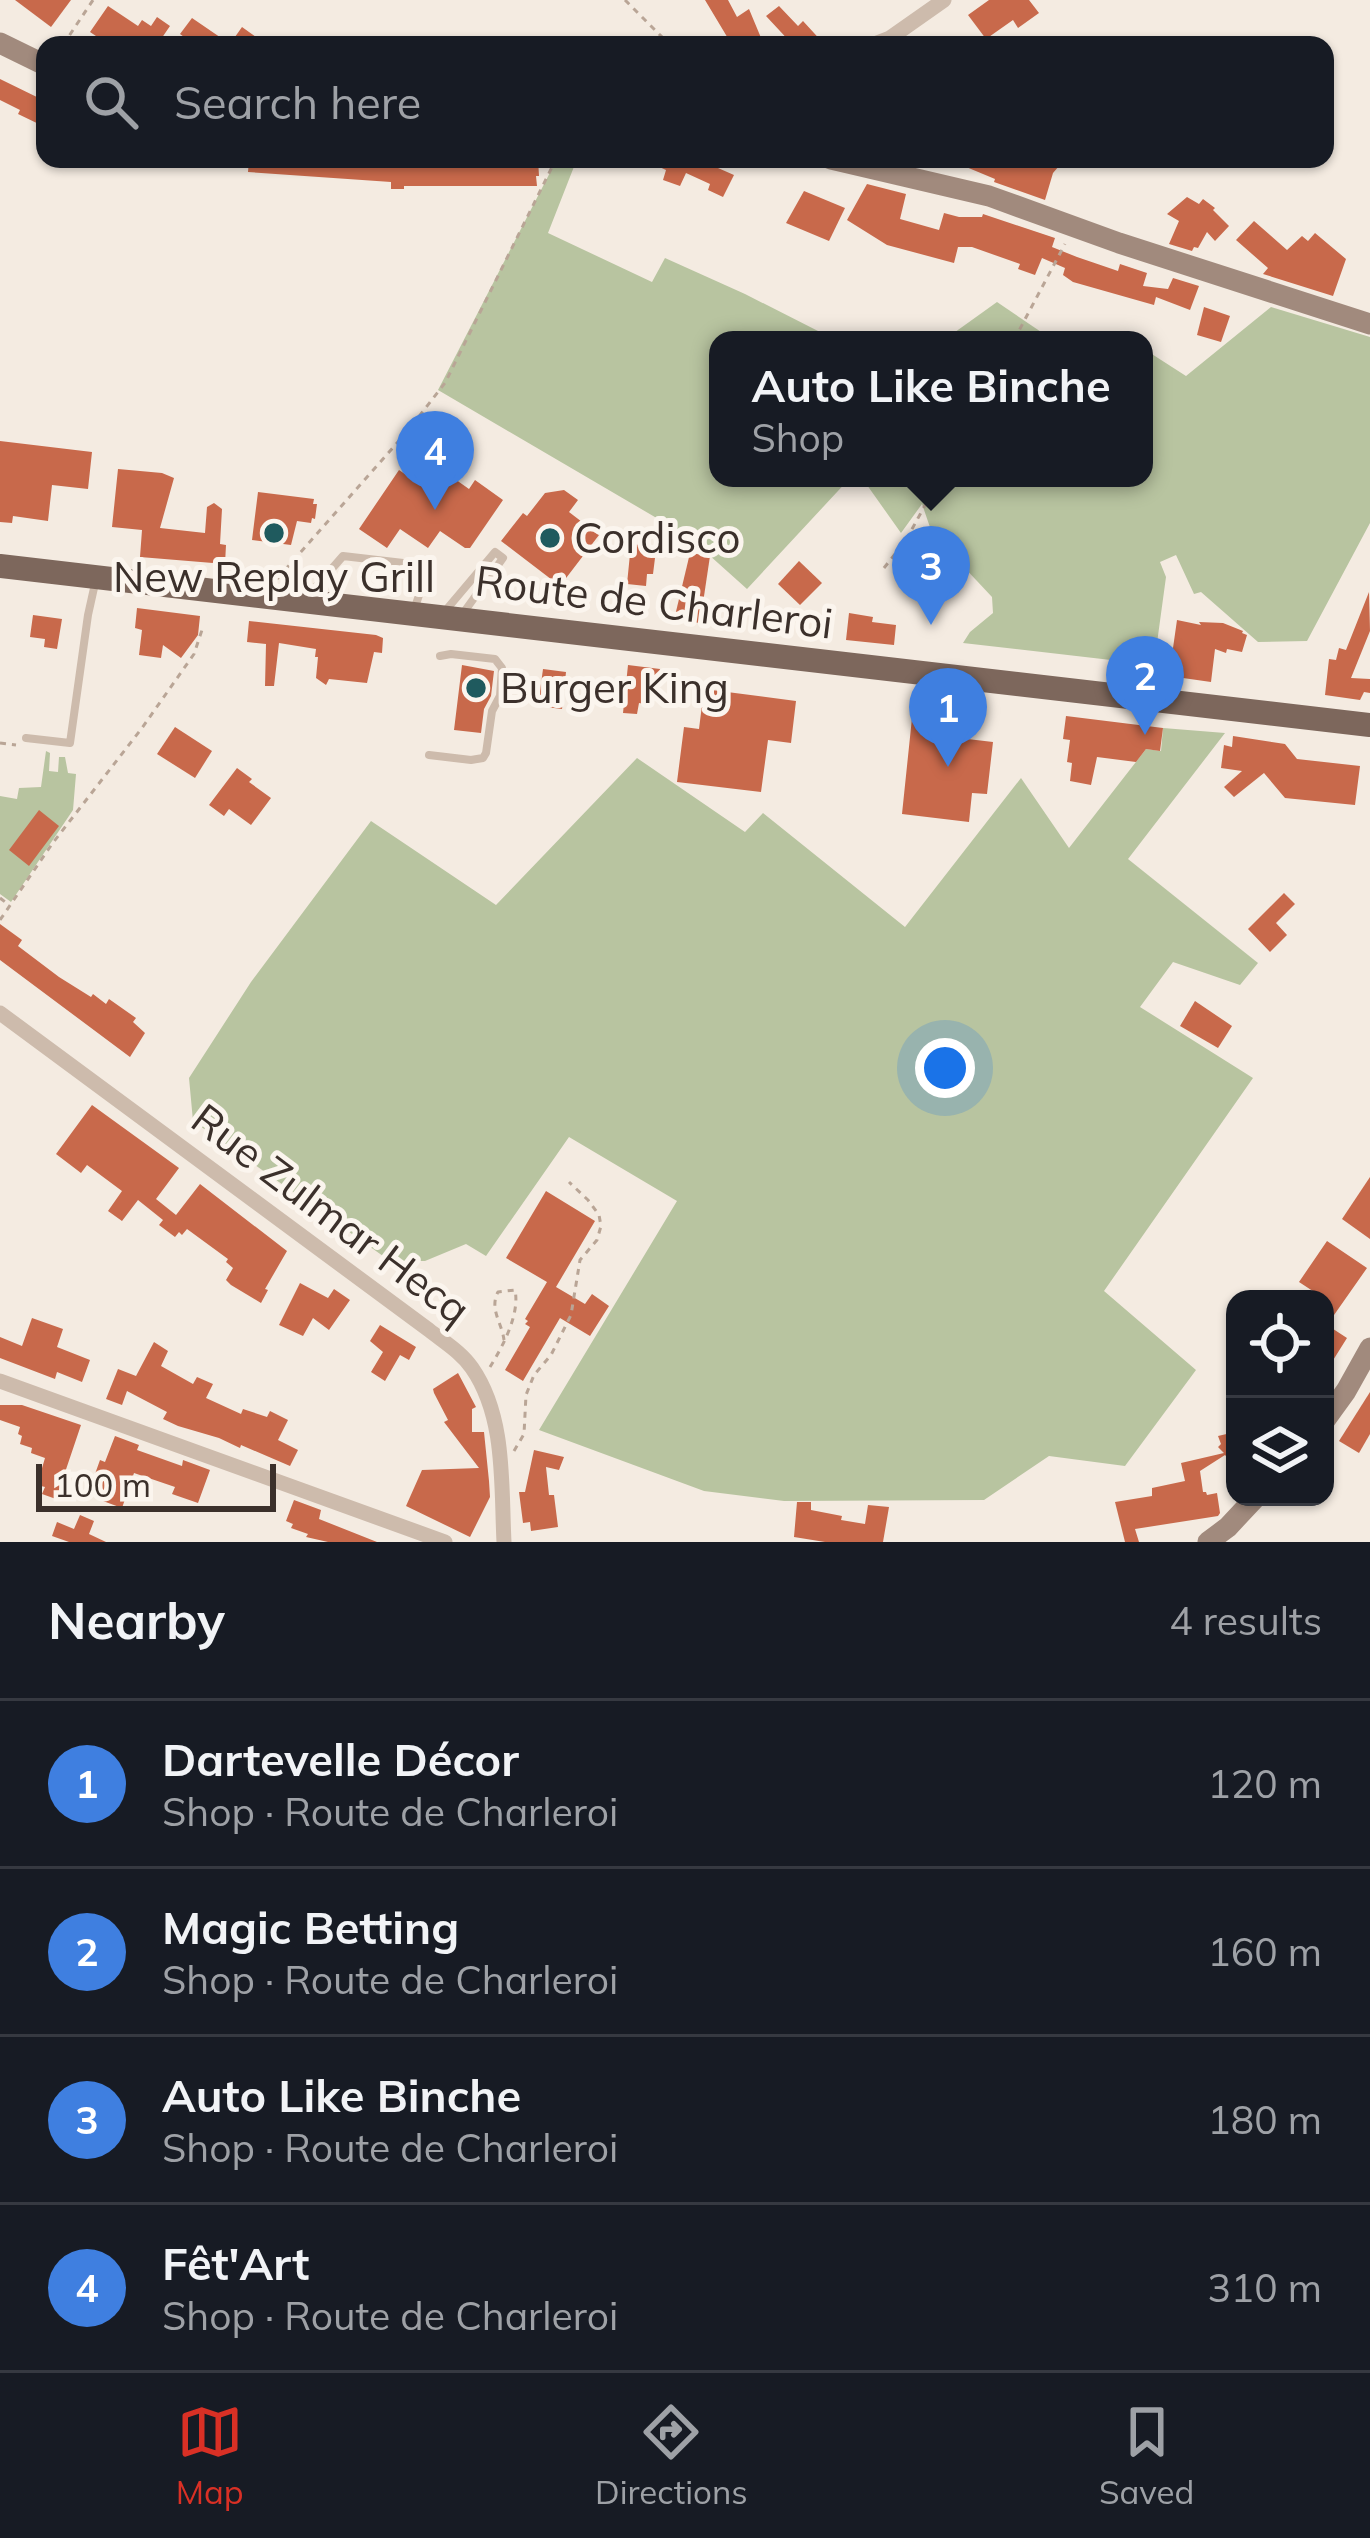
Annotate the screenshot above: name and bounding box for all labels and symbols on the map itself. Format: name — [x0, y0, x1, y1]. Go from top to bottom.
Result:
pin: 4 — [396, 411, 474, 510]
place label: Cordisco — [574, 511, 741, 564]
marker: New Replay Grill — [261, 520, 287, 546]
marker: Cordisco — [537, 525, 563, 551]
pin: 3 — [892, 526, 970, 625]
place label: New Replay Grill — [113, 550, 435, 603]
street label: Route de Charleroi — [472, 553, 836, 650]
pin: 2 — [1106, 636, 1184, 735]
place label: Burger King — [500, 661, 729, 714]
pin: 1 — [909, 668, 987, 767]
marker: Burger King — [463, 675, 489, 701]
your location — [915, 1038, 975, 1098]
street label: Rue Zulmar Hecq — [182, 1092, 481, 1336]
scale bar — [36, 1458, 276, 1511]

